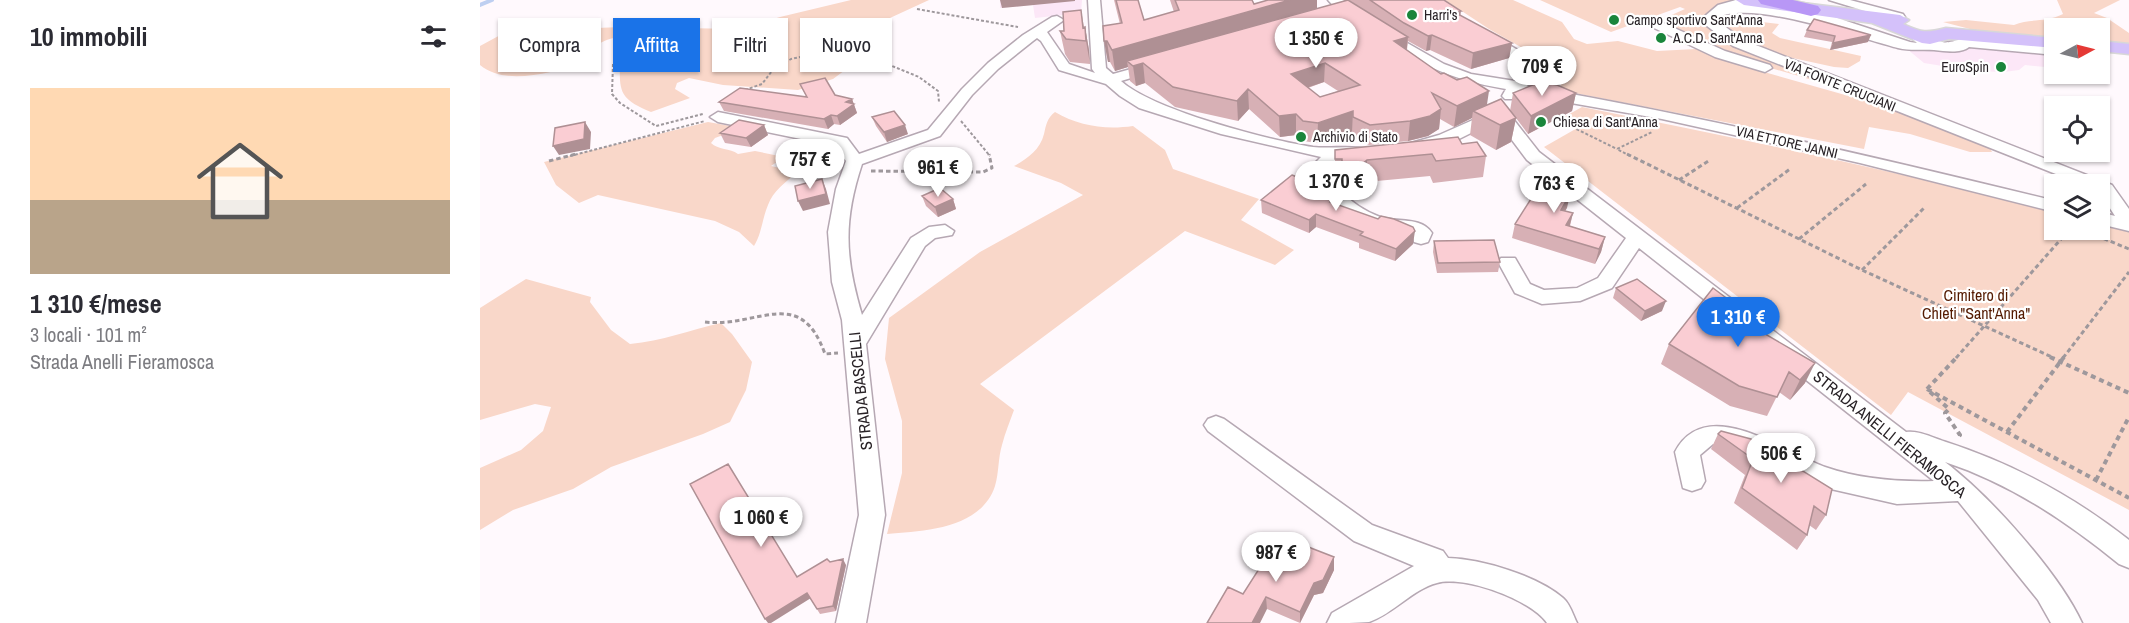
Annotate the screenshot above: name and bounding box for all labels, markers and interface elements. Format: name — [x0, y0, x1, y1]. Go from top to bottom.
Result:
place label: Harri's — [1424, 6, 1458, 24]
marker: Harri's — [1405, 8, 1419, 22]
place label: Campo sportivo Sant'Anna — [1626, 11, 1763, 29]
marker: Campo sportivo Sant'Anna — [1607, 13, 1621, 27]
chip: Compra — [498, 18, 601, 72]
chip: Affitta — [613, 18, 700, 72]
chip: Filtri — [712, 18, 788, 72]
chip: Nuovo — [800, 18, 892, 72]
pin: 1 350 € — [1261, 18, 1371, 69]
north arrow — [2044, 18, 2110, 84]
map controls — [2044, 18, 2110, 240]
text: 10 immobili — [30, 19, 147, 54]
icon: filters — [417, 20, 450, 53]
text: 1 350 € — [1289, 24, 1343, 51]
place label: A.C.D. Sant'Anna — [1672, 29, 1763, 47]
marker: A.C.D. Sant'Anna — [1654, 31, 1668, 45]
pin: 709 € — [1500, 46, 1584, 97]
text: 709 € — [1521, 52, 1563, 79]
street label: VIA FONTE CRUCIANI — [1782, 54, 1898, 116]
place label: EuroSpin — [1941, 58, 1989, 76]
marker: EuroSpin — [1994, 60, 2008, 74]
button: locate — [2044, 96, 2110, 162]
place label: Chiesa di Sant'Anna — [1553, 113, 1659, 131]
marker: Chiesa di Sant'Anna — [1534, 115, 1548, 129]
street label: VIA ETTORE JANNI — [1734, 122, 1840, 162]
icon: home — [186, 127, 294, 235]
place label: Archivio di Stato — [1312, 128, 1398, 146]
marker: Archivio di Stato — [1294, 130, 1308, 144]
pin: 757 € — [768, 139, 852, 190]
text: 757 € — [789, 145, 831, 172]
pin: 961 € — [896, 147, 980, 198]
text: 961 € — [917, 153, 959, 180]
pin: 1 370 € — [1281, 161, 1391, 212]
pin: 763 € — [1512, 163, 1596, 214]
text: 1 370 € — [1309, 167, 1363, 194]
text: 763 € — [1533, 169, 1575, 196]
button: layers — [2044, 174, 2110, 240]
park label: Cimitero di Chieti "Sant'Anna" — [1922, 284, 2030, 324]
text: 1 310 €/mese — [30, 286, 162, 321]
pin: 1 310 € — [1683, 297, 1793, 348]
text: 1 310 € — [1711, 303, 1765, 330]
text: 3 locali · 101 m² — [30, 321, 147, 348]
street label: STRADA BASCELLI — [843, 331, 877, 451]
text: Strada Anelli Fieramosca — [30, 348, 214, 375]
street label: STRADA ANELLI FIERAMOSCA — [1809, 365, 1971, 503]
pin: 506 € — [1739, 433, 1823, 484]
text: 506 € — [1760, 439, 1802, 466]
pin: 1 060 € — [706, 497, 816, 548]
text: 1 060 € — [734, 503, 788, 530]
pin: 987 € — [1234, 532, 1318, 583]
text: 987 € — [1255, 538, 1297, 565]

